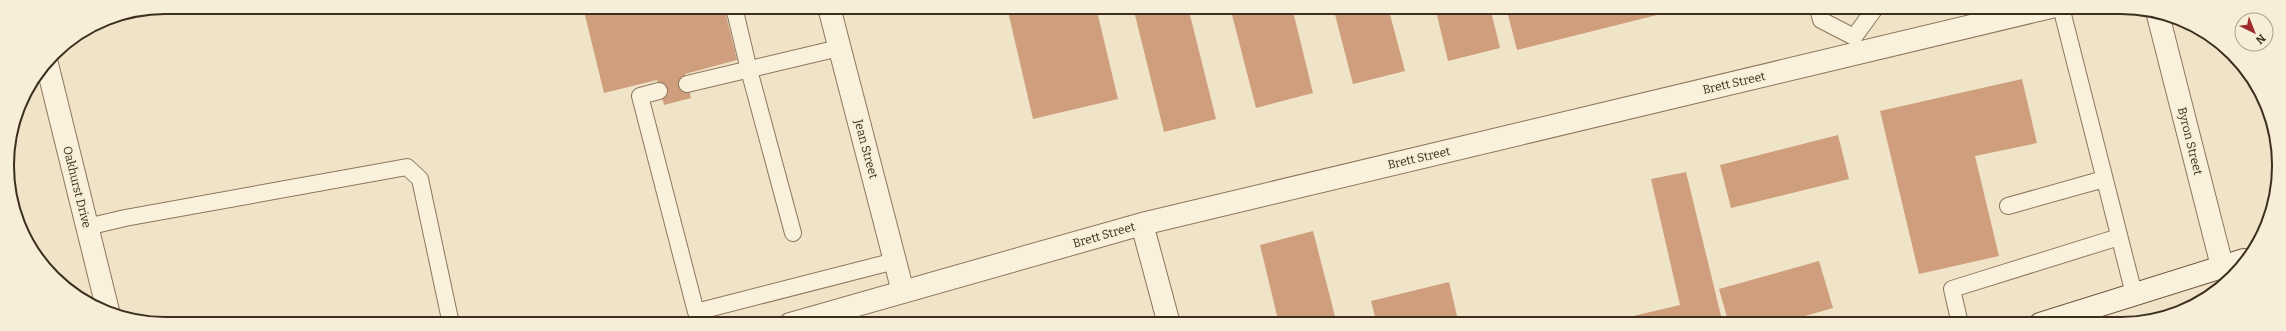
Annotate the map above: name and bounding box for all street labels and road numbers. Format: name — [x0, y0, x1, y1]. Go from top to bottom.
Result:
street label: Brett Street — [1701, 69, 1767, 97]
street label: Byron Street — [2175, 106, 2205, 177]
street label: Jean Street — [851, 117, 881, 181]
street label: Brett Street — [1386, 144, 1452, 172]
street label: Oakhurst Drive — [60, 145, 94, 229]
street label: Brett Street — [1071, 219, 1137, 251]

